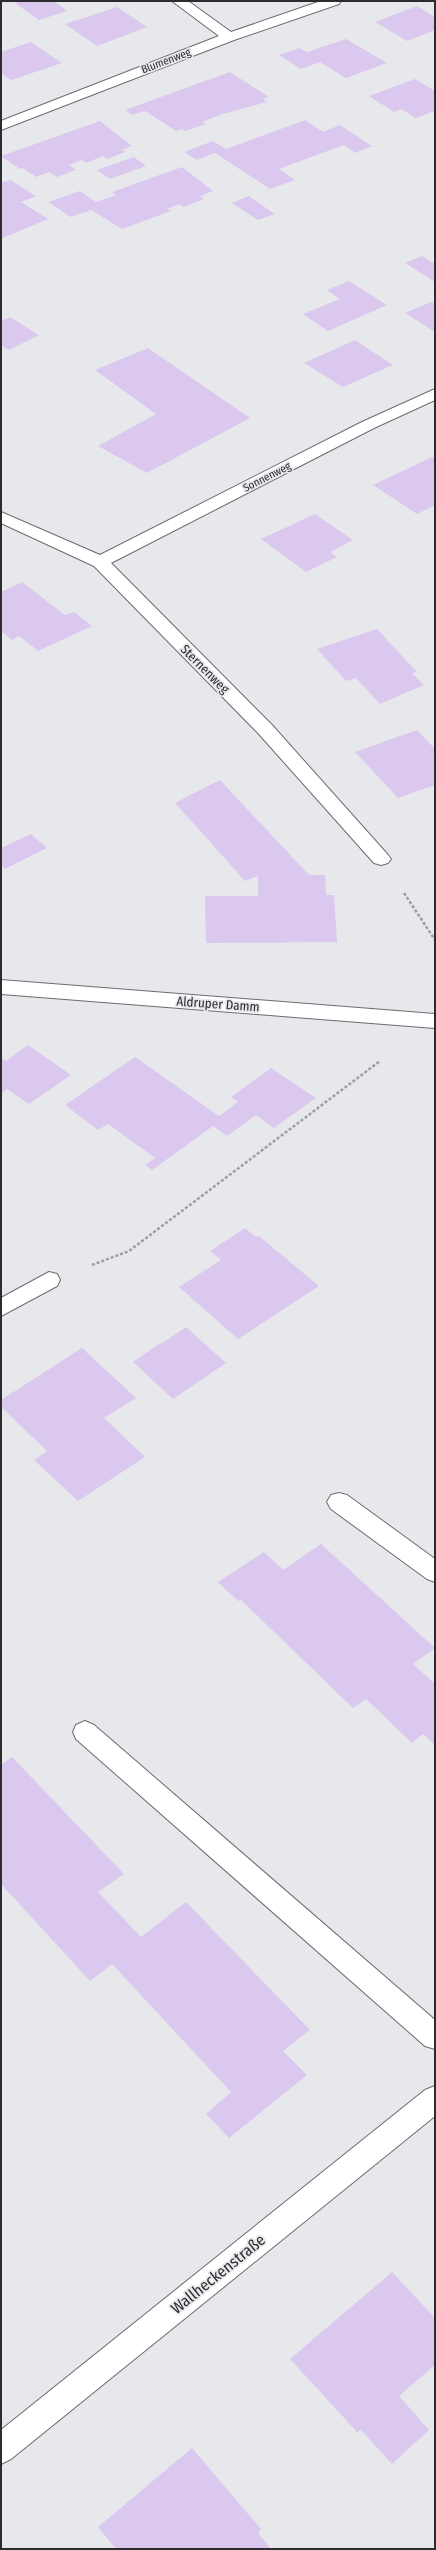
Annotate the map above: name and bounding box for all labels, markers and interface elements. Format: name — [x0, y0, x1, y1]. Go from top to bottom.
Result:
street label: Blumenweg — [139, 45, 193, 76]
street label: Sonnenweg — [241, 459, 294, 495]
street label: Sternenweg — [178, 642, 233, 697]
street label: Aldruper Damm — [176, 994, 260, 1014]
street label: Wallheckenstraße — [167, 2230, 269, 2318]

